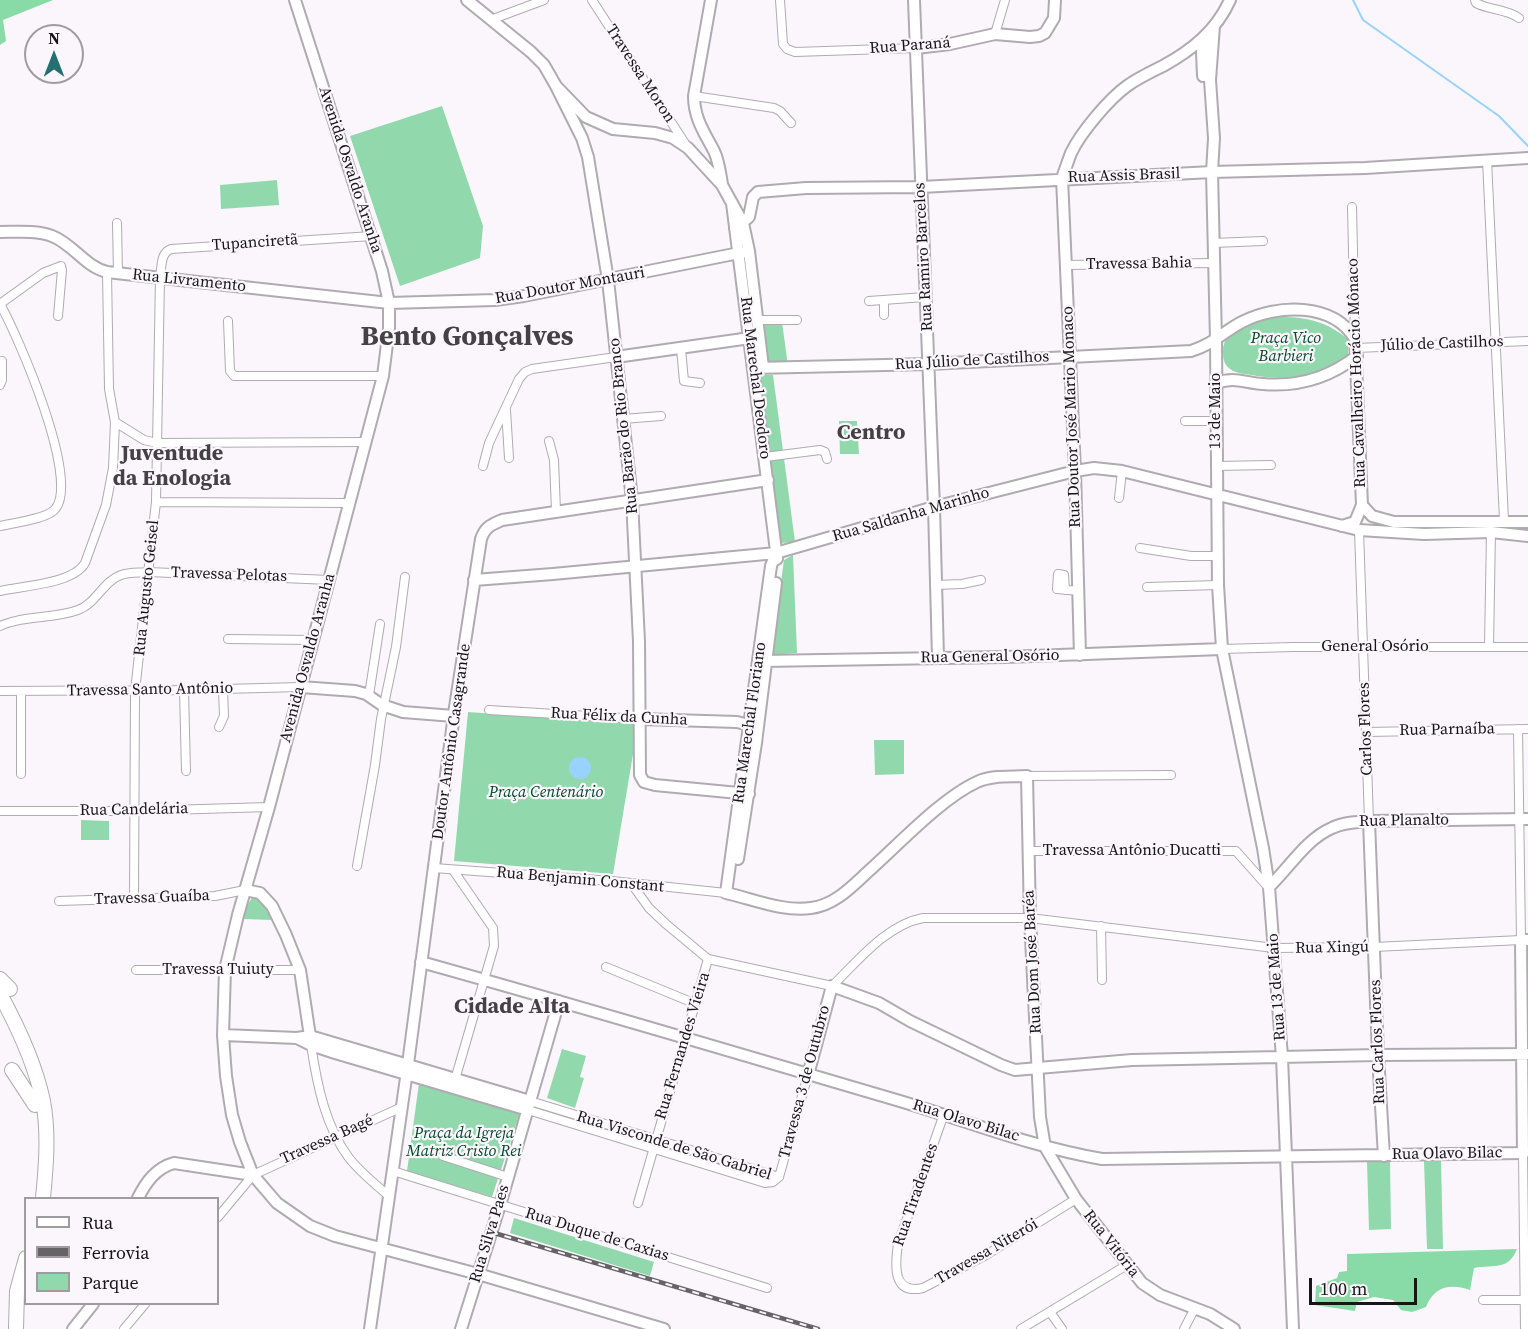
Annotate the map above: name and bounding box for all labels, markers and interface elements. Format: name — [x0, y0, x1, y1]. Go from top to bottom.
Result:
street label: Travessa Moron — [601, 21, 679, 127]
north arrow — [24, 24, 84, 84]
text: N — [48, 27, 60, 49]
street label: Rua Paraná — [869, 34, 951, 58]
street label: Avenida Osvaldo Aranha — [314, 84, 386, 256]
street label: Rua Assis Brasil — [1067, 164, 1181, 188]
street label: Rua Ramiro Barcelos — [911, 182, 937, 332]
street label: Tupanciretã — [211, 230, 299, 256]
street label: Travessa Bahia — [1086, 253, 1192, 275]
street label: Rua Cavalheiro Horácio Mônaco — [1343, 258, 1371, 488]
street label: Rua Doutor Montauri — [494, 263, 646, 309]
street label: Rua Livramento — [131, 265, 247, 297]
street label: Rua Marechal Deodoro — [735, 296, 775, 460]
street label: Rua Doutor José Mario Monaco — [1059, 306, 1085, 528]
district label: Bento Gonçalves — [361, 321, 573, 355]
park label: Praça Vico Barbieri — [1251, 329, 1321, 367]
street label: Júlio de Castilhos — [1380, 332, 1504, 356]
street label: Rua Barão do Rio Branco — [605, 337, 643, 515]
street label: Rua Júlio de Castilhos — [894, 347, 1050, 375]
street label: 13 de Maio — [1206, 373, 1226, 449]
district label: Centro — [837, 420, 905, 446]
district label: Juventude da Enologia — [113, 441, 231, 493]
street label: Rua Saldanha Marinho — [830, 483, 992, 547]
street label: Rua Augusto Geisel — [130, 519, 164, 657]
street label: Travessa Pelotas — [171, 563, 287, 587]
street label: Avenida Osvaldo Aranha — [276, 571, 340, 745]
street label: General Osório — [1321, 637, 1429, 657]
street label: Rua Marechal Floriano — [729, 641, 771, 805]
street label: Doutor Antônio Casagrande — [429, 643, 475, 841]
street label: Rua General Osório — [920, 646, 1060, 668]
street label: Travessa Santo Antônio — [67, 679, 233, 701]
street label: Carlos Flores — [1355, 682, 1377, 776]
street label: Rua Félix da Cunha — [550, 704, 688, 730]
street label: Rua Parnaíba — [1399, 720, 1495, 740]
park label: Praça Centenário — [489, 783, 603, 803]
street label: Rua Candelária — [79, 799, 189, 821]
street label: Rua Planalto — [1359, 811, 1449, 831]
street label: Travessa Antônio Ducatti — [1043, 841, 1221, 861]
street label: Rua Benjamin Constant — [495, 863, 665, 897]
street label: Travessa Guaíba — [94, 886, 210, 910]
street label: Rua Dom José Baréa — [1020, 890, 1046, 1034]
street label: Rua 13 de Maio — [1264, 932, 1290, 1042]
street label: Rua Xingú — [1295, 938, 1369, 958]
street label: Travessa Tuiuty — [162, 960, 274, 980]
street label: Rua Fernandes Vieira — [651, 970, 715, 1122]
street label: Rua Carlos Flores — [1366, 979, 1390, 1105]
district label: Cidade Alta — [454, 994, 570, 1020]
street label: Travessa 3 de Outubro — [775, 1003, 835, 1161]
street label: Rua Olavo Bilac — [910, 1096, 1022, 1146]
street label: Rua Visconde de São Gabriel — [574, 1107, 774, 1185]
street label: Travessa Bagé — [278, 1111, 376, 1169]
park label: Praça da Igreja Matriz Cristo Rei — [406, 1124, 522, 1162]
street label: Rua Tiradentes — [889, 1141, 943, 1249]
street label: Rua Olavo Bilac — [1391, 1143, 1503, 1165]
street label: Rua Silva Paes — [466, 1183, 514, 1285]
legend — [24, 1197, 219, 1305]
street label: Rua Duque de Caxias — [523, 1204, 671, 1266]
street label: Rua Vitória — [1079, 1206, 1143, 1282]
text: Rua — [82, 1210, 113, 1235]
street label: Travessa Niterói — [932, 1215, 1042, 1289]
text: Ferrovia — [82, 1240, 149, 1265]
scale bar — [1312, 1266, 1420, 1304]
text: Parque — [82, 1270, 139, 1295]
text: 100 m — [1320, 1276, 1367, 1301]

